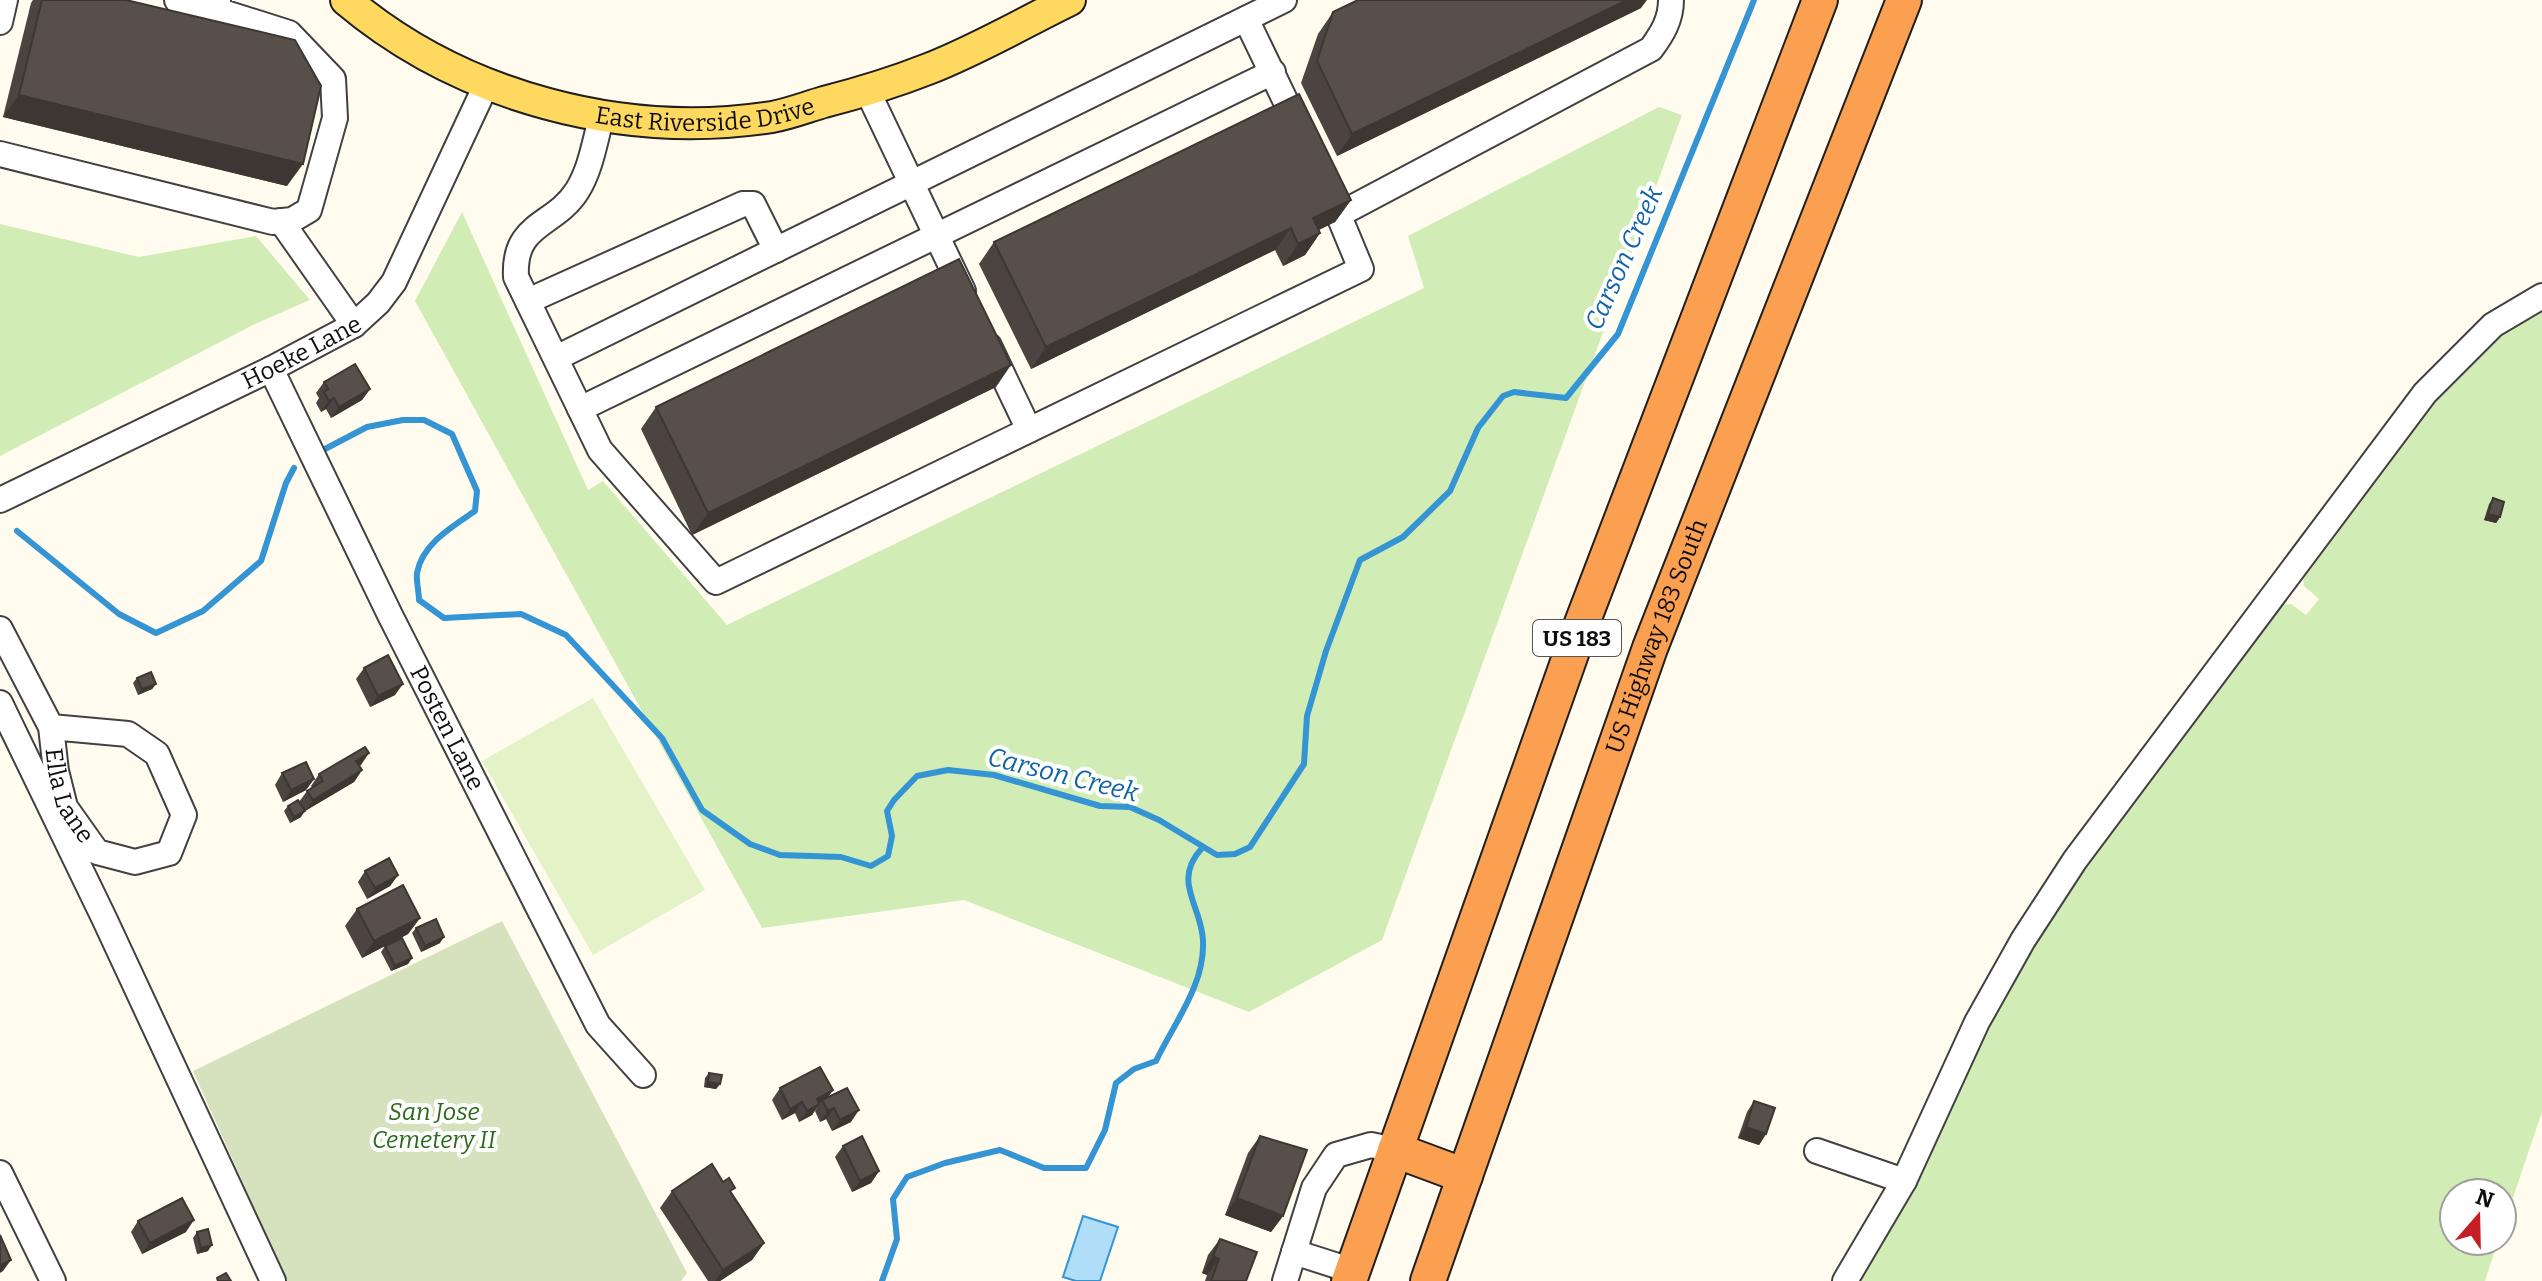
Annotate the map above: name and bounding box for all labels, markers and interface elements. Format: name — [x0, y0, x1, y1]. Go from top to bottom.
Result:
street label: East Riverside Drive — [593, 92, 818, 137]
water label: Carson Creek — [1579, 181, 1670, 335]
street label: Hoeke Lane — [238, 310, 366, 395]
street label: US Highway 183 South — [1600, 515, 1713, 757]
road number: US 183 — [1533, 620, 1621, 656]
street label: Posten Lane — [404, 661, 490, 795]
water label: Carson Creek — [985, 741, 1142, 809]
street label: Ella Lane — [39, 746, 100, 848]
park label: San Jose Cemetery II — [372, 1098, 497, 1154]
north arrow — [2438, 1177, 2518, 1257]
text: N — [2472, 1183, 2497, 1214]

